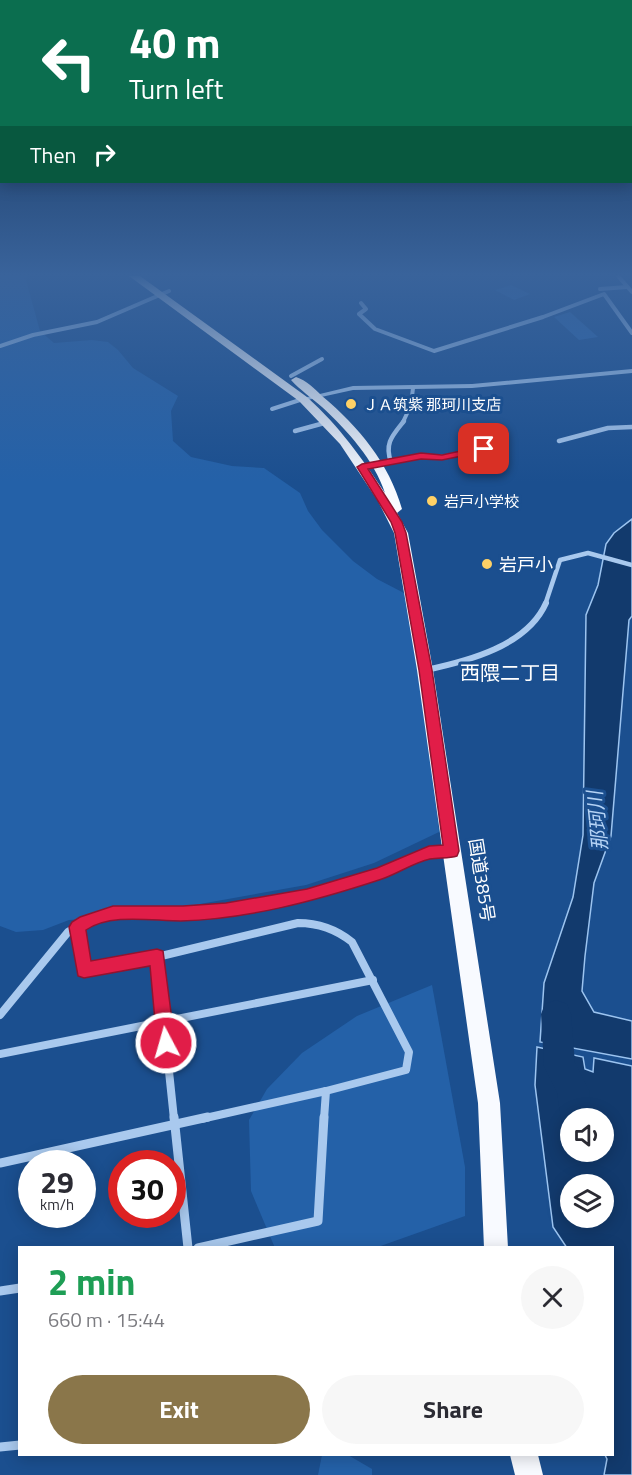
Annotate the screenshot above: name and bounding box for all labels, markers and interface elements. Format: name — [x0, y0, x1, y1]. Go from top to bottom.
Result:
text: 40 m — [129, 10, 221, 74]
icon: left — [30, 24, 108, 102]
text: Turn left — [129, 68, 223, 109]
text: Then — [30, 138, 76, 172]
icon: right — [88, 138, 121, 171]
place label: ＪＡ筑紫 那珂川支店 — [363, 393, 501, 416]
marker: ＪＡ筑紫 那珂川支店 — [344, 397, 358, 411]
pin — [458, 423, 509, 474]
icon: arrive — [467, 432, 500, 465]
place label: 岩戸小学校 — [444, 490, 519, 513]
marker: 岩戸小学校 — [425, 494, 439, 508]
place label: 岩戸小 — [499, 551, 553, 578]
marker: 岩戸小 — [480, 557, 494, 571]
district label: 西隈二丁目 — [460, 657, 560, 688]
water label: 那珂川 — [578, 788, 616, 852]
street label: 国道385号 — [462, 836, 502, 924]
position arrow — [134, 1011, 198, 1075]
map controls — [560, 1108, 614, 1228]
button: sound — [560, 1108, 614, 1162]
speed limit sign: 30 — [108, 1150, 186, 1228]
text: 29 — [40, 1159, 74, 1205]
button: layers — [560, 1174, 614, 1228]
text: km/h — [40, 1193, 74, 1216]
text: 2 min — [48, 1254, 135, 1309]
button: close — [521, 1266, 584, 1329]
text: 660 m · 15:44 — [48, 1304, 165, 1335]
button: Exit — [48, 1375, 310, 1444]
button: Share — [322, 1375, 584, 1444]

